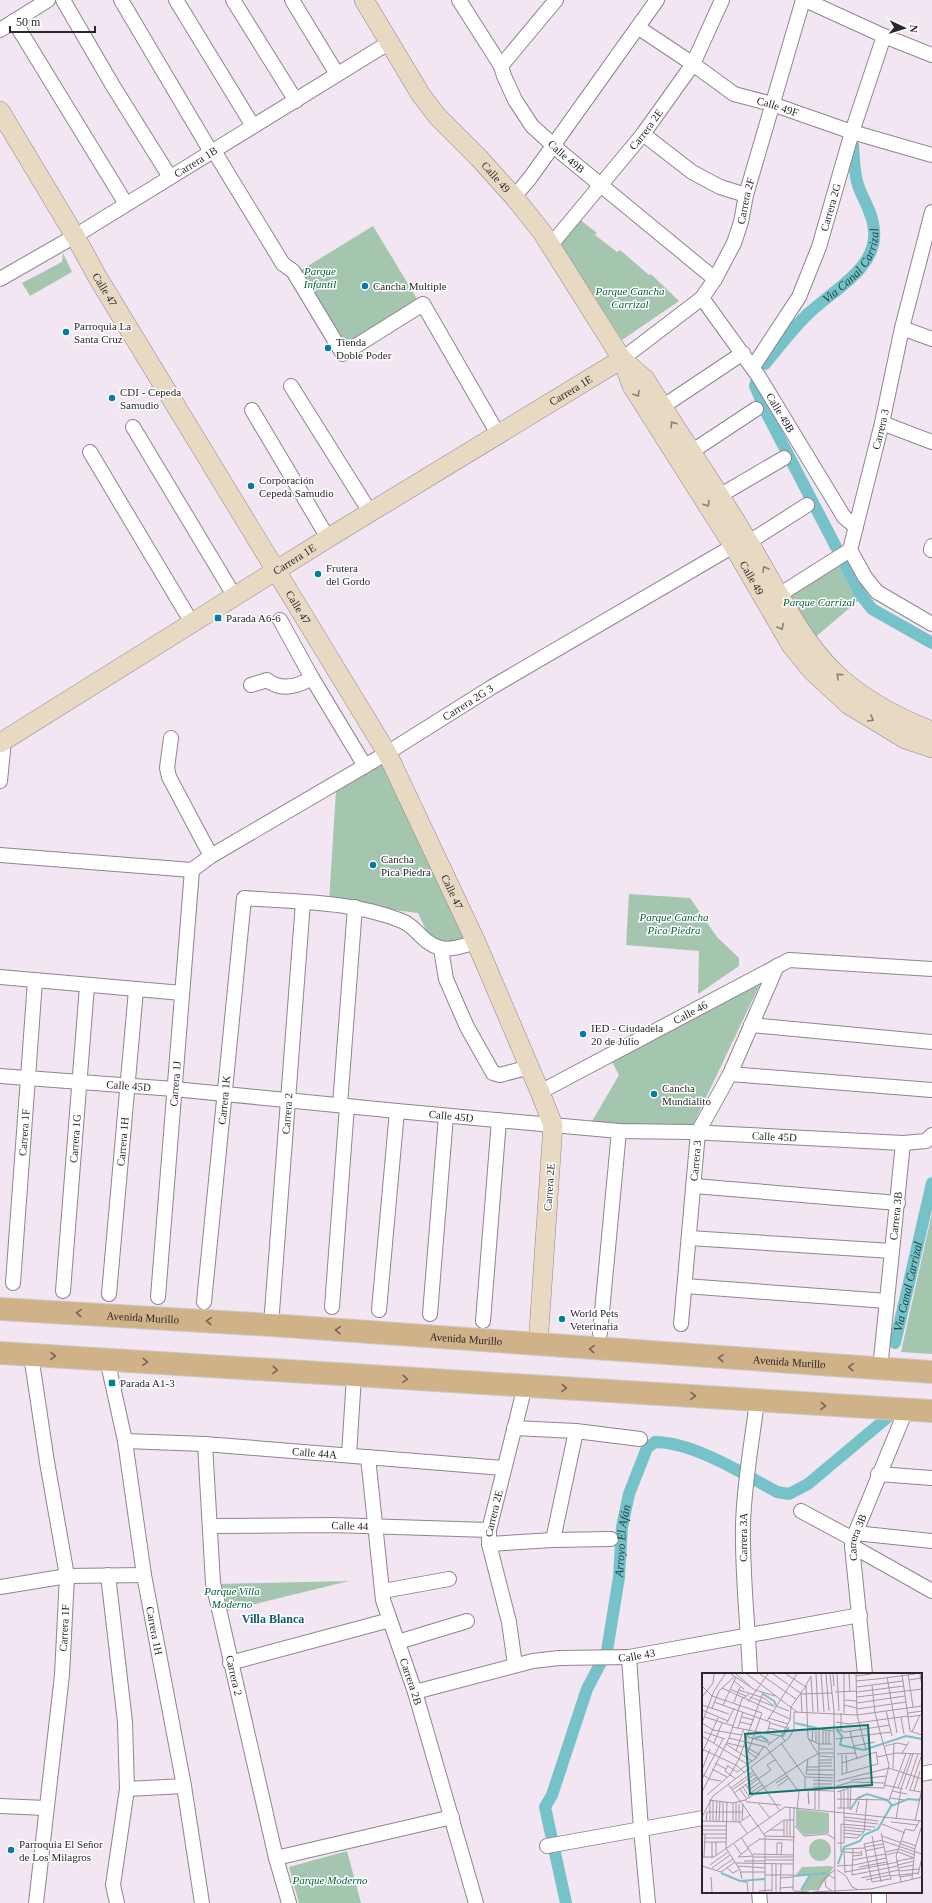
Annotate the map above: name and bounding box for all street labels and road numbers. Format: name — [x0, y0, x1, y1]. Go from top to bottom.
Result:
street label: Calle 49F — [755, 94, 800, 119]
street label: Carrera 2E — [627, 106, 665, 152]
street label: Calle 49B — [546, 137, 587, 175]
street label: Carrera 1B — [172, 144, 219, 180]
street label: Calle 49 — [479, 159, 513, 195]
street label: Carrera 2F — [735, 176, 757, 225]
street label: Carrera 2G — [818, 182, 843, 233]
street label: Calle 47 — [90, 271, 120, 309]
street label: Carrera 1E — [547, 372, 595, 408]
street label: Calle 49B — [764, 390, 797, 435]
street label: Carrera 3 — [870, 407, 891, 451]
street label: Carrera 1E — [271, 541, 318, 577]
street label: Calle 49 — [737, 559, 767, 597]
street label: Calle 47 — [284, 588, 313, 627]
street label: Carrera 2G 3 — [440, 682, 496, 723]
street label: Calle 47 — [439, 872, 466, 911]
street label: Calle 46 — [671, 998, 710, 1026]
street label: Carrera 1J — [167, 1060, 183, 1107]
street label: Carrera 1K — [216, 1075, 232, 1125]
street label: Calle 45D — [106, 1078, 152, 1093]
street label: Carrera 2 — [279, 1093, 295, 1135]
street label: Carrera 1F — [16, 1108, 32, 1156]
street label: Calle 45D — [428, 1108, 474, 1124]
street label: Carrera 1G — [67, 1113, 83, 1163]
street label: Carrera 1H — [114, 1117, 131, 1167]
street label: Calle 45D — [752, 1129, 797, 1144]
street label: Carrera 3 — [688, 1139, 703, 1182]
street label: Carrera 2E — [541, 1162, 557, 1211]
street label: Carrera 3B — [887, 1191, 904, 1241]
street label: Avenida Murillo — [106, 1309, 180, 1326]
street label: Avenida Murillo — [429, 1330, 503, 1347]
street label: Avenida Murillo — [752, 1353, 826, 1370]
street label: Calle 44A — [292, 1445, 338, 1461]
street label: Carrera 2E — [483, 1488, 505, 1537]
street label: Carrera 3A — [737, 1512, 749, 1562]
street label: Carrera 3B — [846, 1512, 869, 1562]
street label: Calle 44 — [331, 1519, 369, 1532]
street label: Carrera 1F — [57, 1604, 71, 1652]
street label: Carrera 1H — [144, 1605, 165, 1656]
street label: Calle 43 — [618, 1646, 656, 1663]
street label: Carrera 2 — [224, 1654, 245, 1697]
street label: Carrera 2B — [398, 1656, 424, 1706]

